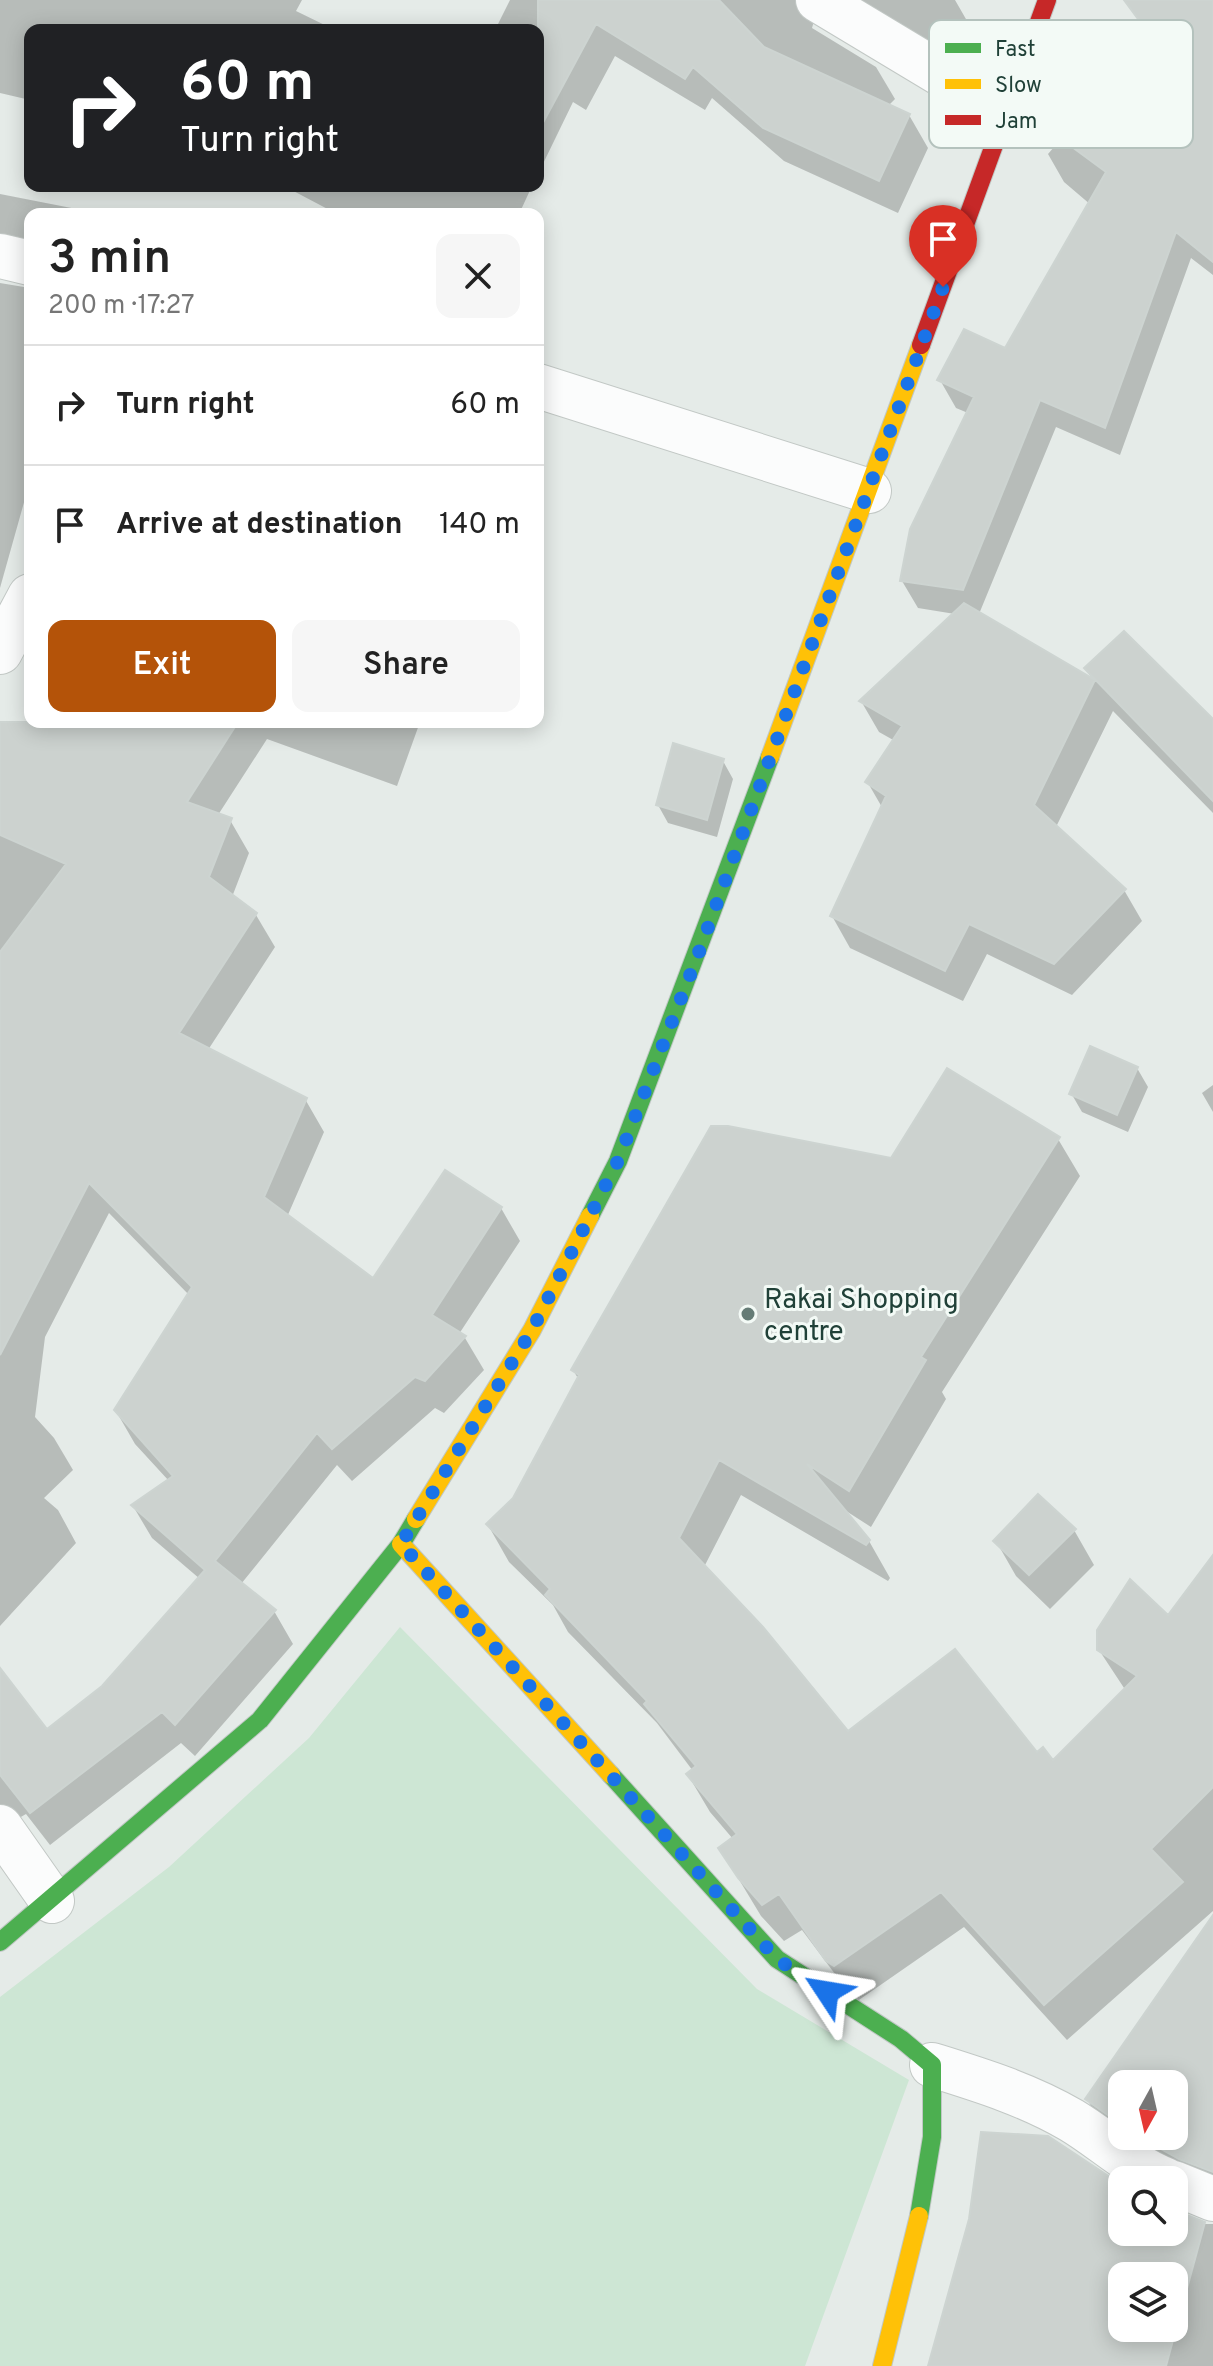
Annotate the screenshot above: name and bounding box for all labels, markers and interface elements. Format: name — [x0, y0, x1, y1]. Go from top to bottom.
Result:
legend — [929, 20, 1193, 148]
text: Fast — [995, 37, 1036, 64]
text: 60 m — [180, 50, 314, 120]
icon: right — [48, 56, 152, 160]
text: Slow — [995, 73, 1042, 100]
text: Jam — [995, 109, 1038, 136]
text: Turn right — [180, 119, 339, 165]
pin — [909, 205, 977, 287]
icon: arrive — [921, 217, 965, 261]
text: 3 min — [48, 230, 171, 290]
button: close — [436, 234, 520, 318]
text: 200 m · 17:27 — [48, 290, 195, 323]
icon: right — [48, 383, 92, 427]
text: Turn right — [116, 387, 254, 424]
text: 60 m — [450, 387, 520, 424]
icon: arrive — [48, 503, 92, 547]
text: Arrive at destination — [116, 507, 402, 544]
text: 140 m — [439, 507, 520, 544]
button: Exit — [48, 620, 276, 712]
button: Share — [292, 620, 520, 712]
place label: Rakai Shopping centre — [764, 1283, 959, 1351]
marker: Rakai Shopping centre — [739, 1305, 757, 1323]
position arrow — [785, 1950, 869, 2034]
north arrow — [1108, 2070, 1188, 2150]
map controls — [1108, 2070, 1188, 2342]
button: search — [1108, 2166, 1188, 2246]
button: layers — [1108, 2262, 1188, 2342]

